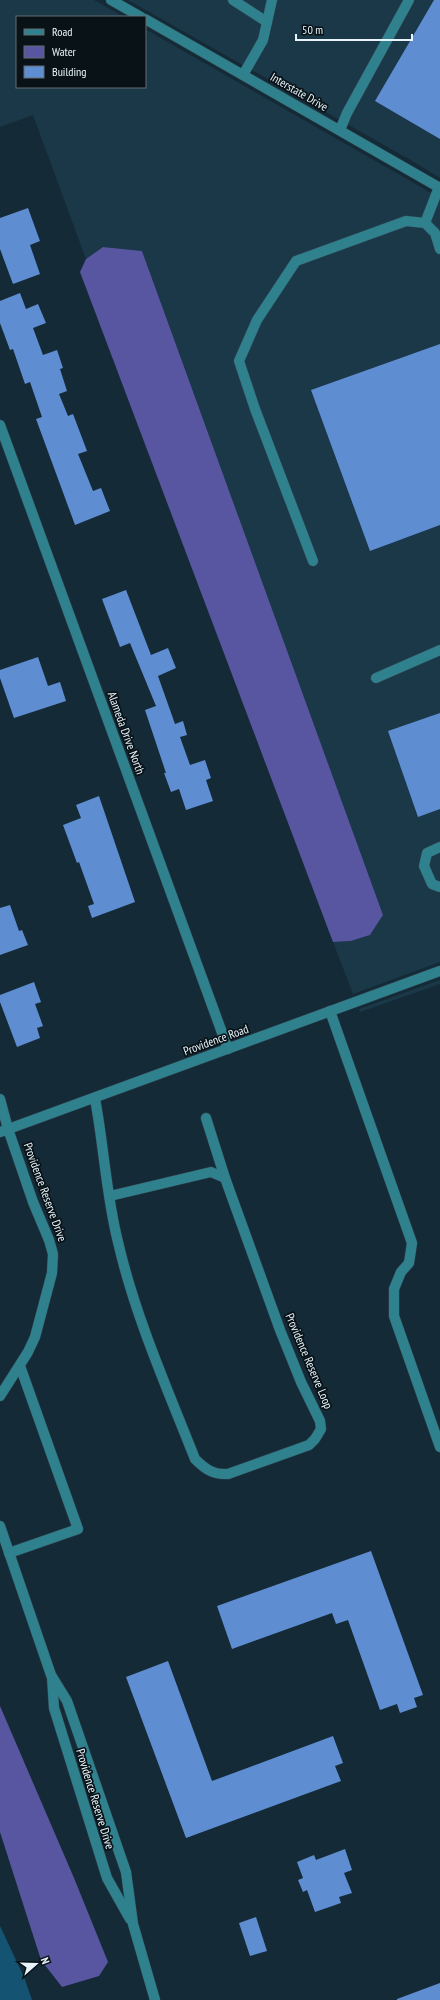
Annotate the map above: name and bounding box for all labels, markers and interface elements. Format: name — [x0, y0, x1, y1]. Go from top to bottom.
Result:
legend — [16, 16, 146, 88]
scale bar — [296, 16, 412, 42]
text: 50 m — [302, 22, 323, 37]
text: Road — [52, 24, 72, 39]
text: Water — [52, 44, 77, 59]
text: Building — [52, 64, 87, 79]
street label: Interstate Drive — [268, 69, 331, 114]
street label: Alameda Drive North — [105, 690, 148, 776]
street label: Providence Road — [181, 1021, 250, 1058]
street label: Providence Reserve Drive — [21, 1140, 70, 1243]
street label: Providence Reserve Loop — [283, 1311, 336, 1411]
street label: Providence Reserve Drive — [73, 1747, 118, 1851]
north arrow — [16, 1944, 56, 1984]
text: N — [38, 1955, 53, 1966]

